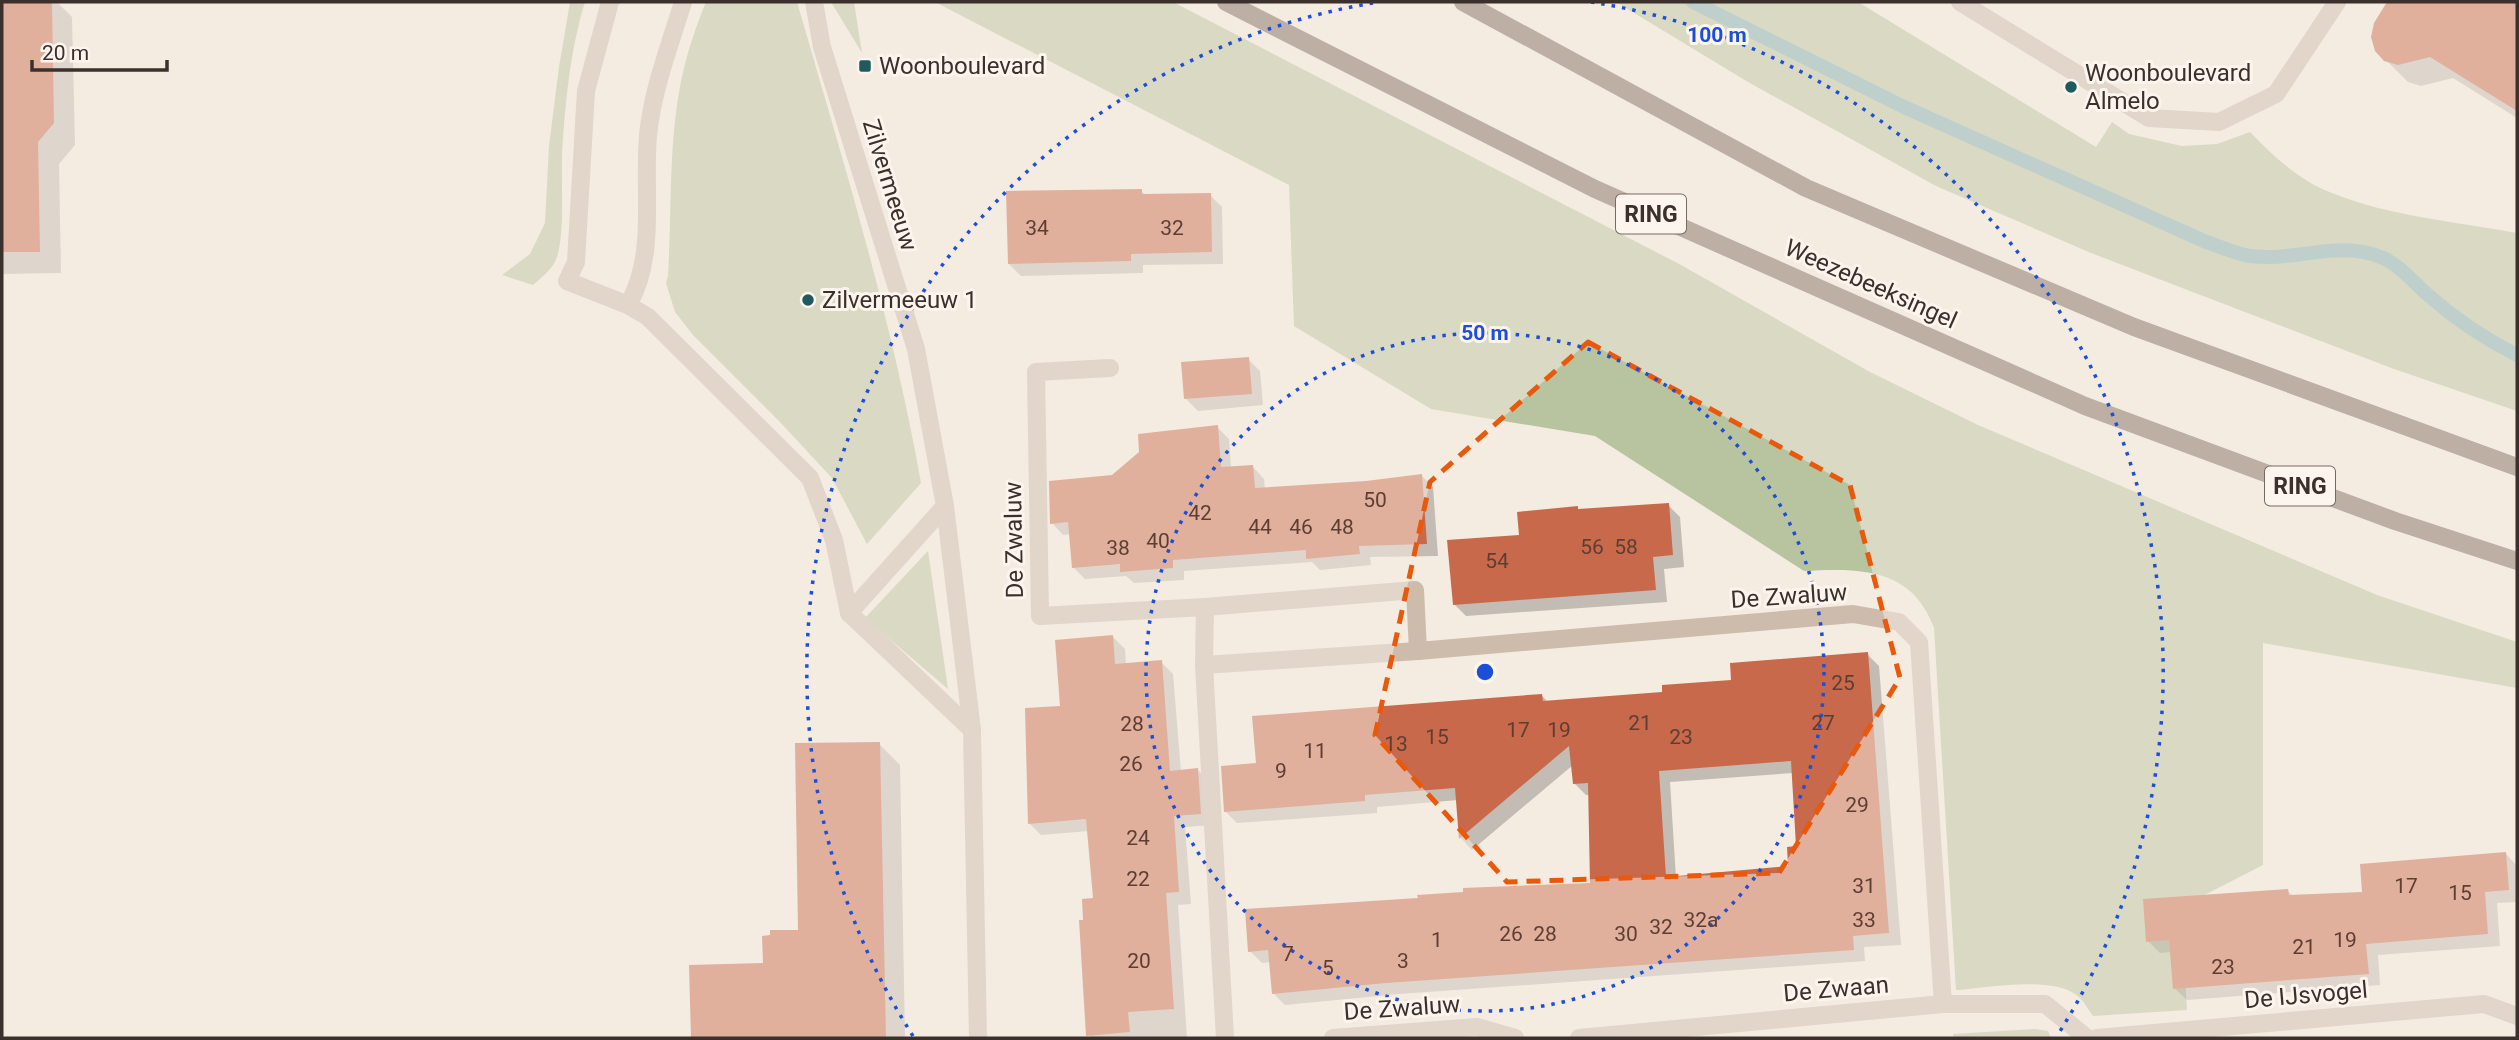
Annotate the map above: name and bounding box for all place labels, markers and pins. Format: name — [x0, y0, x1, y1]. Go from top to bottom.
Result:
place label: Woonboulevard — [879, 52, 1045, 80]
marker: Woonboulevard — [857, 58, 873, 74]
place label: Woonboulevard Almelo — [2085, 59, 2251, 115]
marker: Woonboulevard Almelo — [2063, 79, 2079, 95]
place label: Zilvermeeuw 1 — [822, 286, 978, 314]
marker: Zilvermeeuw 1 — [800, 292, 816, 308]
centre of rings — [1473, 660, 1497, 684]

